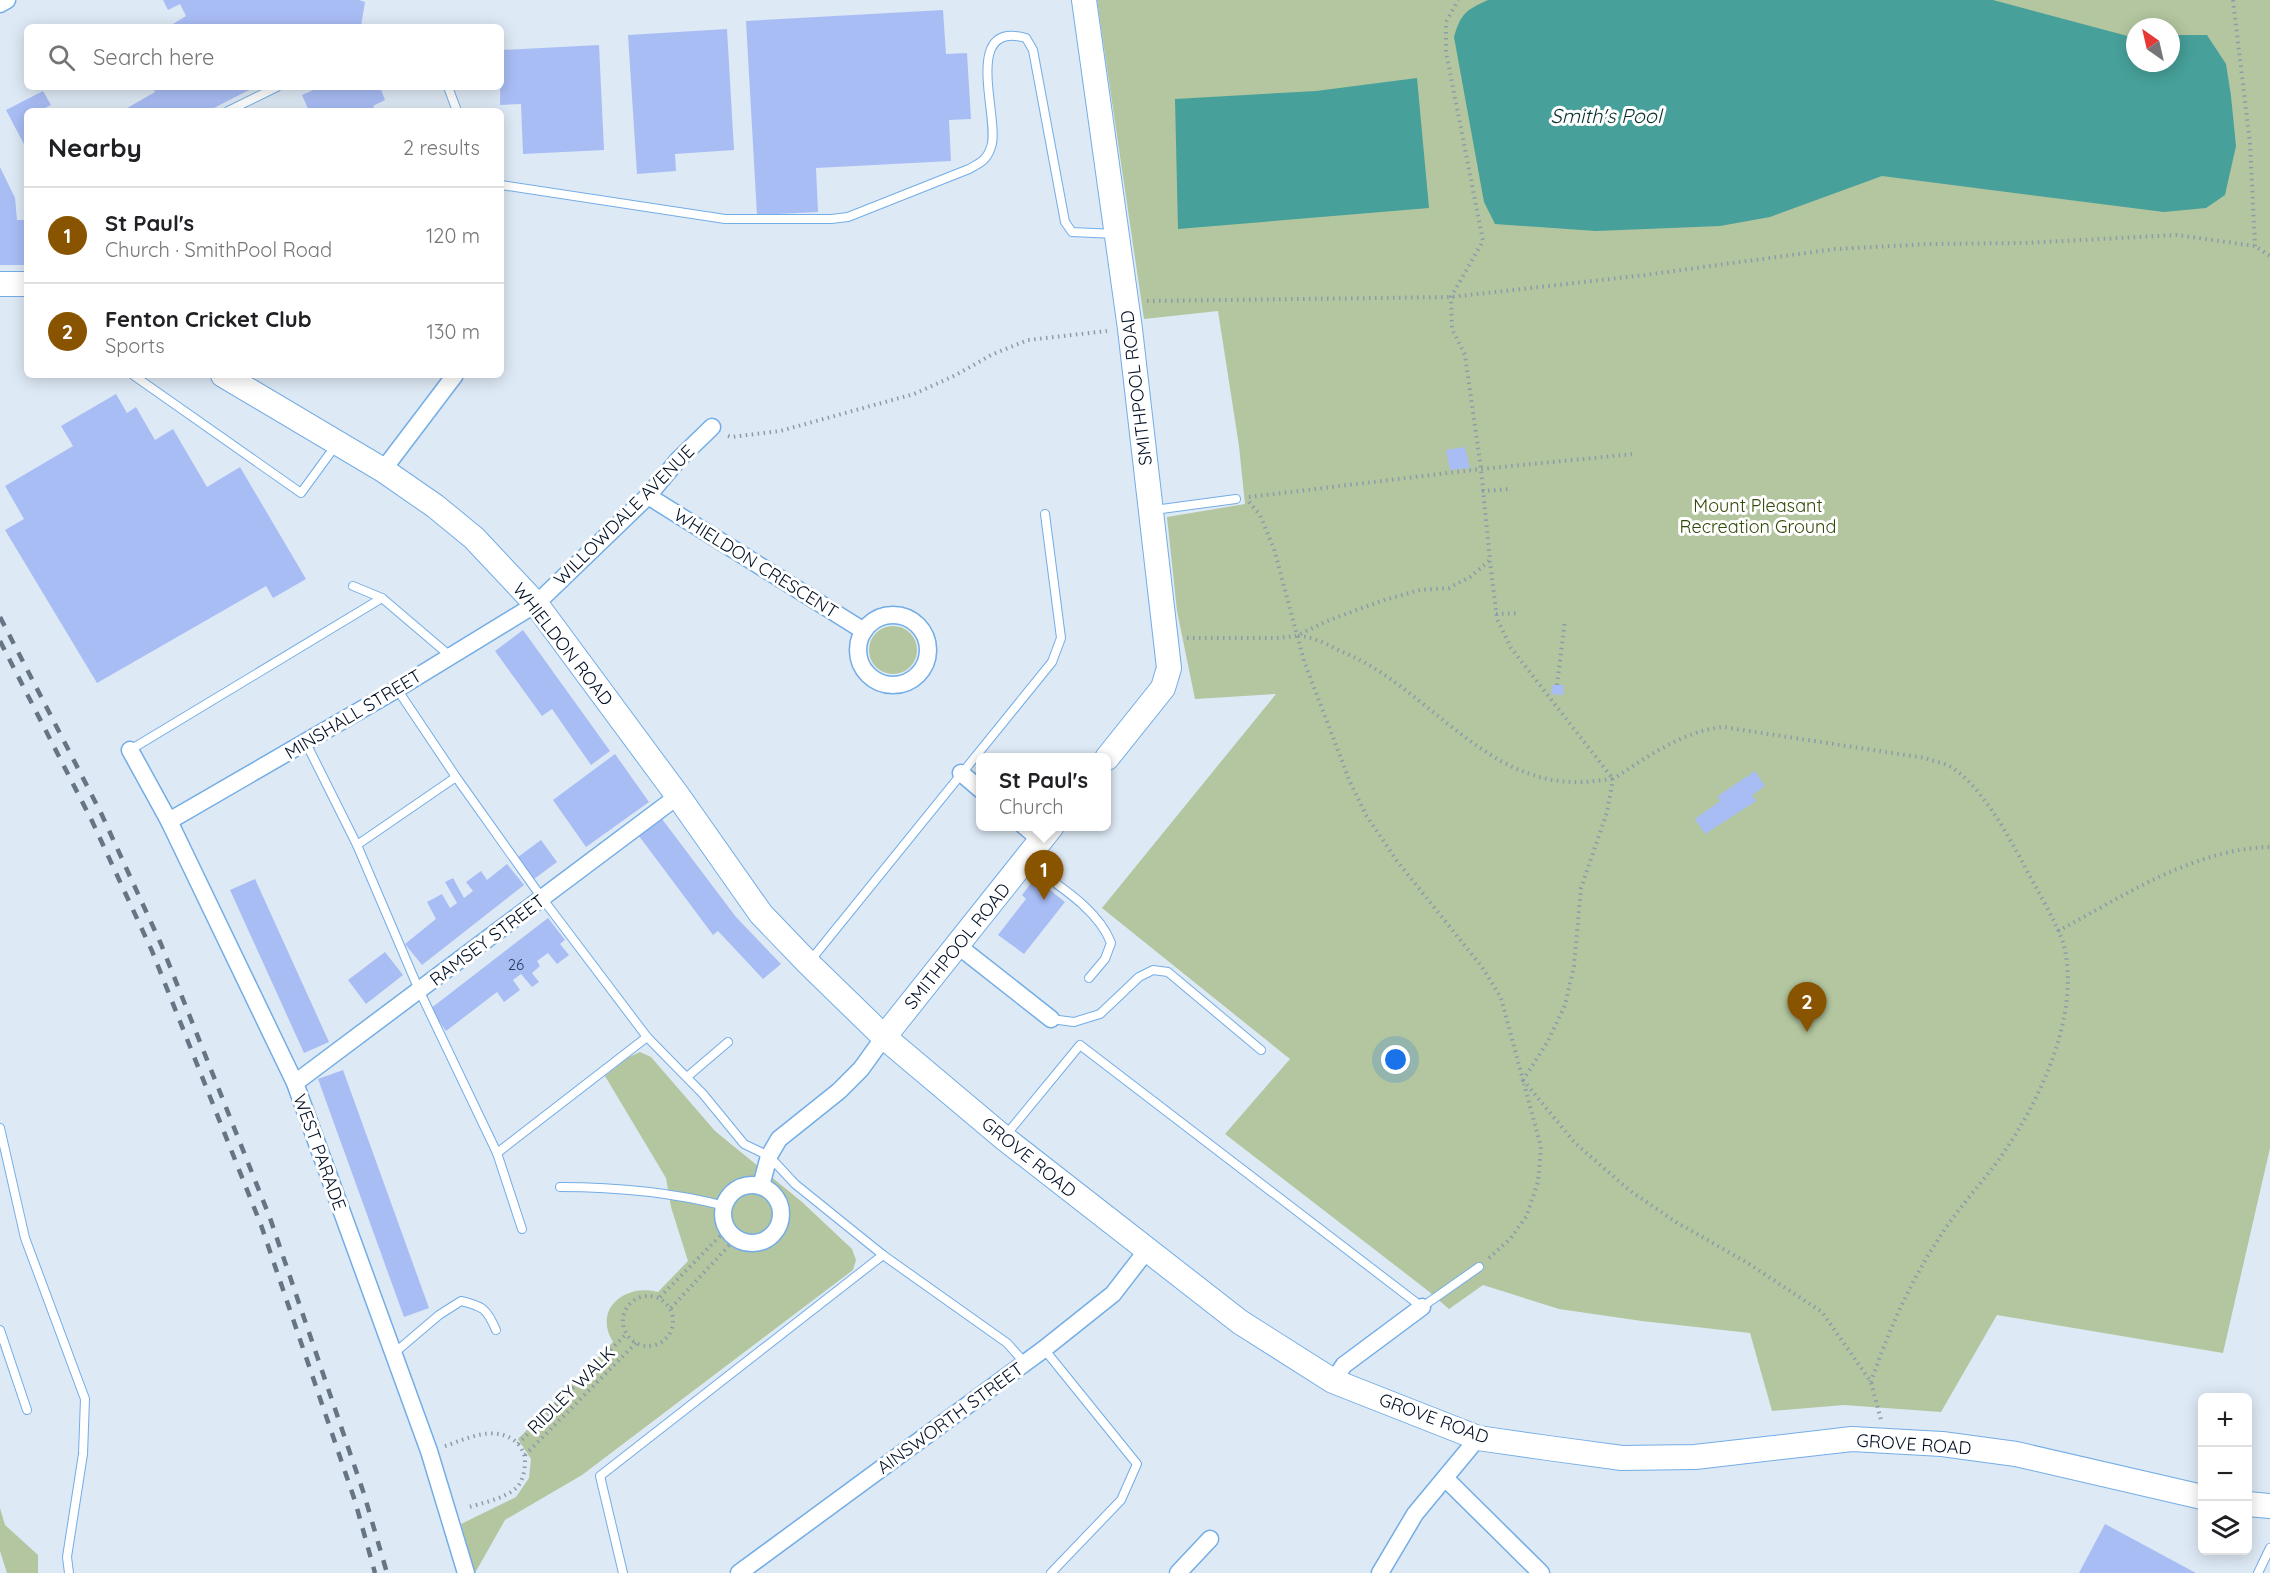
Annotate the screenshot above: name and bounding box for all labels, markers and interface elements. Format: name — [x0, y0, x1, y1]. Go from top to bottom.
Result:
north arrow — [2126, 18, 2180, 72]
search box — [24, 24, 504, 90]
icon: search — [45, 41, 78, 74]
text: Search here — [93, 43, 214, 71]
water label: Smith's Pool — [1550, 103, 1664, 128]
text: Nearby — [48, 131, 142, 164]
text: 2 results — [403, 135, 480, 160]
text: St Paul's — [105, 209, 194, 237]
text: 1 — [64, 223, 71, 248]
text: 120 m — [426, 223, 480, 248]
text: Church · SmithPool Road — [105, 237, 332, 262]
text: Fenton Cricket Club — [105, 305, 312, 333]
street label: SMITHPOOL ROAD — [1115, 309, 1157, 467]
text: 2 — [62, 319, 73, 344]
text: 130 m — [427, 319, 480, 344]
text: Sports — [105, 333, 165, 358]
street label: WILLOWDALE AVENUE — [549, 440, 699, 590]
park label: Mount Pleasant Recreation Ground — [1680, 494, 1836, 538]
street label: WHIELDON CRESCENT — [670, 503, 843, 623]
street label: WHIELDON ROAD — [508, 578, 618, 710]
street label: MINSHALL STREET — [280, 664, 426, 764]
popup — [976, 753, 1111, 831]
text: St Paul's — [999, 766, 1088, 794]
text: Church — [999, 794, 1064, 819]
pin: 1 — [1024, 850, 1064, 900]
street label: SMITHPOOL ROAD — [899, 878, 1015, 1014]
street label: RAMSEY STREET — [425, 889, 549, 991]
house number: 26 — [508, 955, 524, 974]
pin: 2 — [1788, 982, 1826, 1032]
your location — [1381, 1045, 1410, 1074]
street label: WEST PARADE — [288, 1091, 352, 1213]
street label: GROVE ROAD — [977, 1112, 1081, 1202]
street label: RIDLEY WALK — [522, 1341, 620, 1439]
street label: AINSWORTH STREET — [872, 1357, 1028, 1479]
street label: GROVE ROAD — [1376, 1387, 1492, 1449]
map controls — [2198, 1393, 2252, 1555]
button: + — [2198, 1393, 2252, 1447]
street label: GROVE ROAD — [1856, 1429, 1972, 1459]
button: − — [2198, 1447, 2252, 1501]
button: layers — [2198, 1501, 2252, 1555]

